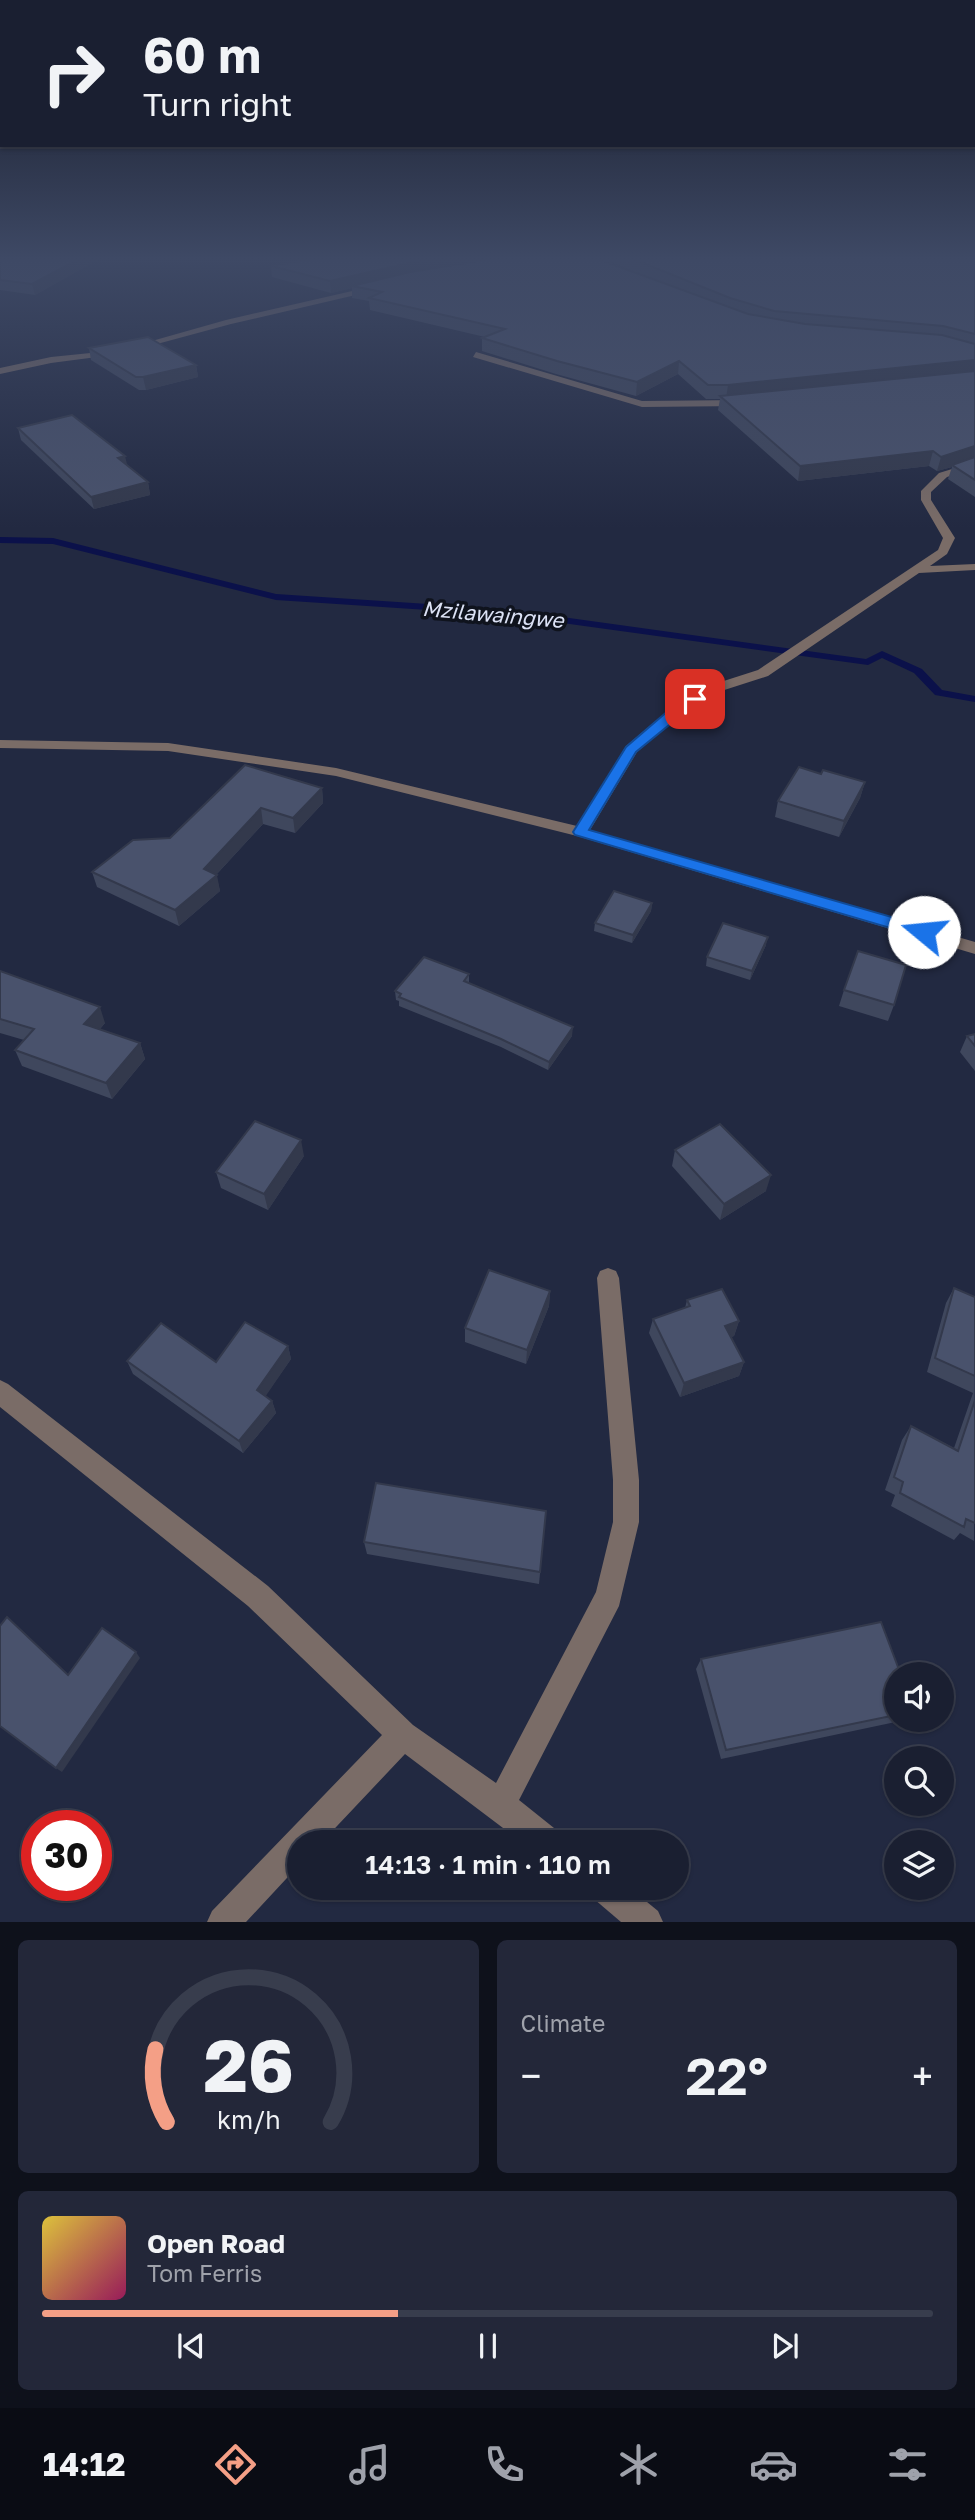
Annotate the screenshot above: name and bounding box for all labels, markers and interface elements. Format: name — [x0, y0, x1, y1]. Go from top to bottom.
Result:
text: 60 m — [143, 25, 261, 84]
icon: right — [28, 28, 119, 119]
text: Turn right — [143, 85, 292, 123]
water label: Mzilawaingwe — [421, 595, 567, 633]
pin — [665, 669, 725, 729]
icon: arrive — [676, 680, 714, 718]
position arrow — [887, 895, 961, 969]
map controls — [884, 1662, 954, 1900]
button: sound — [884, 1662, 954, 1732]
button: search — [884, 1746, 954, 1816]
speed limit sign: 30 — [21, 1810, 112, 1901]
button: layers — [884, 1830, 954, 1900]
text: 14:13 · 1 min · 110 m — [365, 1849, 611, 1880]
text: Climate — [521, 2009, 605, 2037]
text: 26 — [203, 2022, 294, 2109]
text: 22° — [685, 2044, 768, 2106]
text: − — [521, 2053, 541, 2098]
text: + — [912, 2053, 933, 2098]
text: km/h — [216, 2104, 280, 2135]
text: Open Road — [147, 2228, 285, 2259]
text: Tom Ferris — [147, 2259, 262, 2287]
icon: previous — [172, 2327, 210, 2365]
icon: pause — [469, 2327, 507, 2365]
icon: next — [766, 2327, 804, 2365]
icon: directions — [211, 2440, 260, 2489]
icon: music — [345, 2440, 394, 2489]
icon: phone — [480, 2440, 529, 2489]
icon: climate — [614, 2440, 663, 2489]
icon: car — [749, 2440, 798, 2489]
icon: filters — [883, 2440, 932, 2489]
text: 14:12 — [43, 2445, 125, 2483]

